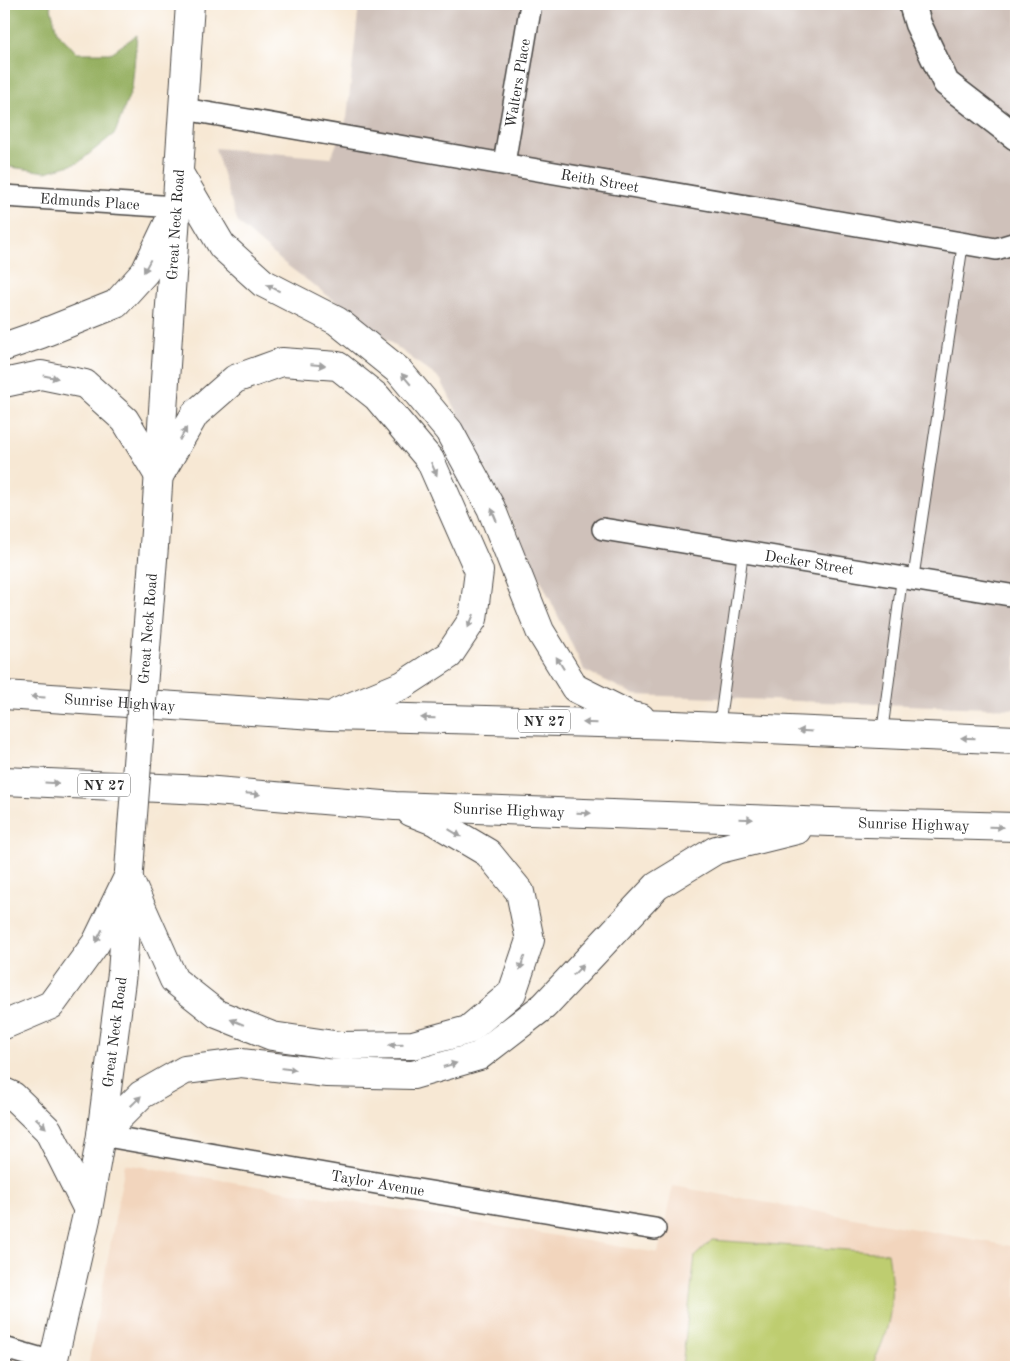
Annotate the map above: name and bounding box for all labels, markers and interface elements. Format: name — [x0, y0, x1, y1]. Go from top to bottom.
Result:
street label: Walters Place — [504, 37, 534, 129]
street label: Reith Street — [559, 168, 640, 196]
street label: Great Neck Road — [166, 169, 188, 281]
street label: Edmunds Place — [39, 192, 140, 214]
one-way arrow — [143, 259, 151, 273]
one-way arrow — [266, 284, 280, 292]
one-way arrow — [310, 361, 326, 369]
one-way arrow — [400, 373, 411, 386]
one-way arrow — [44, 374, 60, 382]
one-way arrow — [179, 428, 188, 441]
one-way arrow — [431, 462, 439, 476]
one-way arrow — [489, 508, 497, 522]
street label: Decker Street — [763, 549, 855, 579]
street label: Great Neck Road — [137, 573, 161, 685]
one-way arrow — [466, 613, 475, 628]
one-way arrow — [555, 656, 564, 670]
one-way arrow — [30, 692, 46, 700]
street label: Sunrise Highway — [63, 693, 176, 715]
road number: NY 27 — [518, 709, 570, 732]
one-way arrow — [420, 714, 436, 722]
one-way arrow — [582, 718, 598, 726]
one-way arrow — [797, 726, 813, 734]
one-way arrow — [959, 733, 975, 741]
road number: NY 27 — [78, 774, 130, 796]
one-way arrow — [45, 779, 61, 787]
one-way arrow — [245, 790, 261, 798]
street label: Sunrise Highway — [453, 802, 565, 821]
one-way arrow — [576, 809, 592, 817]
one-way arrow — [738, 816, 754, 824]
street label: Sunrise Highway — [858, 817, 970, 835]
one-way arrow — [988, 823, 1004, 831]
one-way arrow — [449, 829, 462, 838]
one-way arrow — [95, 929, 103, 944]
one-way arrow — [518, 956, 525, 971]
one-way arrow — [572, 964, 584, 976]
street label: Great Neck Road — [101, 976, 130, 1088]
one-way arrow — [229, 1018, 244, 1026]
one-way arrow — [388, 1041, 404, 1049]
one-way arrow — [442, 1060, 457, 1068]
one-way arrow — [281, 1065, 297, 1073]
one-way arrow — [129, 1095, 141, 1107]
one-way arrow — [34, 1117, 46, 1129]
street label: Taylor Avenue — [330, 1169, 426, 1200]

